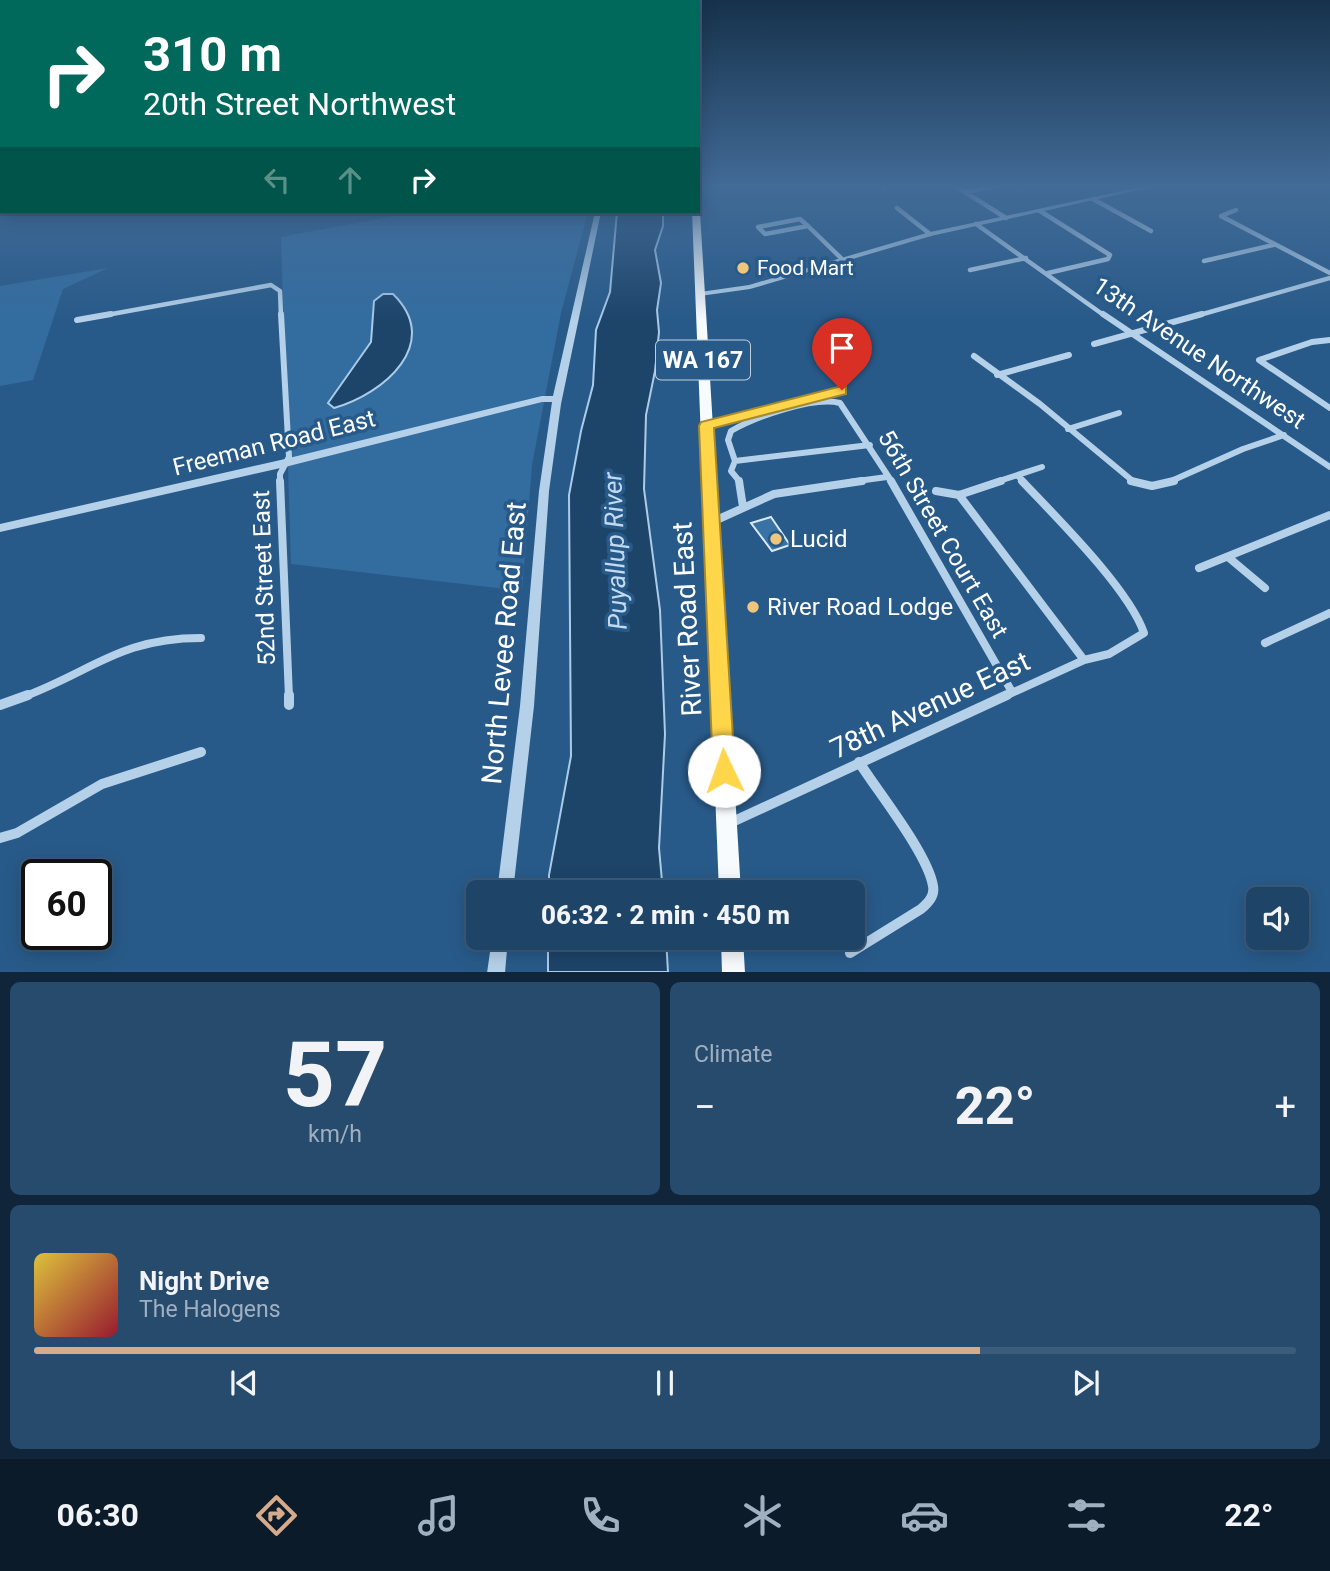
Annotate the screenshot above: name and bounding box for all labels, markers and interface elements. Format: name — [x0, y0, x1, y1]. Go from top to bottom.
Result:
text: 310 m — [143, 26, 282, 83]
icon: right — [28, 28, 119, 119]
text: 20th Street Northwest — [143, 85, 456, 123]
icon: left — [258, 161, 296, 199]
icon: ahead — [331, 161, 369, 199]
icon: right — [404, 161, 442, 199]
place label: Food Mart — [757, 256, 854, 280]
marker: Food Mart — [735, 260, 751, 276]
street label: 13th Avenue Northwest — [1088, 271, 1311, 435]
pin — [812, 318, 872, 390]
icon: arrive — [823, 329, 861, 367]
road number: WA 167 — [656, 340, 750, 380]
street label: Freeman Road East — [170, 404, 378, 482]
street label: 56th Street Court East — [872, 425, 1014, 643]
water label: Puyallup River — [597, 470, 633, 630]
street label: 52nd Street East — [247, 489, 281, 666]
street label: North Levee Road East — [475, 500, 533, 786]
street label: River Road East — [665, 521, 709, 717]
place label: Lucid — [790, 525, 848, 553]
marker: Lucid — [768, 531, 784, 547]
place label: River Road Lodge — [767, 593, 953, 621]
marker: River Road Lodge — [745, 599, 761, 615]
street label: 78th Avenue East — [825, 644, 1035, 766]
position arrow — [687, 734, 761, 808]
speed limit sign: 60 — [21, 859, 112, 950]
map controls — [1246, 887, 1309, 950]
button: sound — [1246, 887, 1309, 950]
text: 06:32 · 2 min · 450 m — [541, 900, 790, 930]
text: 57 — [283, 1022, 387, 1128]
text: Climate — [694, 1041, 773, 1068]
text: 22° — [955, 1076, 1035, 1137]
text: − — [694, 1085, 716, 1129]
text: + — [1274, 1085, 1296, 1129]
text: km/h — [308, 1121, 362, 1148]
text: Night Drive — [139, 1266, 269, 1296]
text: The Halogens — [139, 1296, 281, 1323]
icon: previous — [225, 1364, 263, 1402]
icon: pause — [646, 1364, 684, 1402]
icon: next — [1067, 1364, 1105, 1402]
icon: directions — [252, 1491, 301, 1540]
icon: music — [414, 1491, 463, 1540]
icon: phone — [576, 1491, 625, 1540]
icon: climate — [738, 1491, 787, 1540]
icon: car — [900, 1491, 949, 1540]
icon: filters — [1062, 1491, 1111, 1540]
text: 06:30 — [57, 1496, 139, 1534]
text: 22° — [1224, 1496, 1273, 1534]

